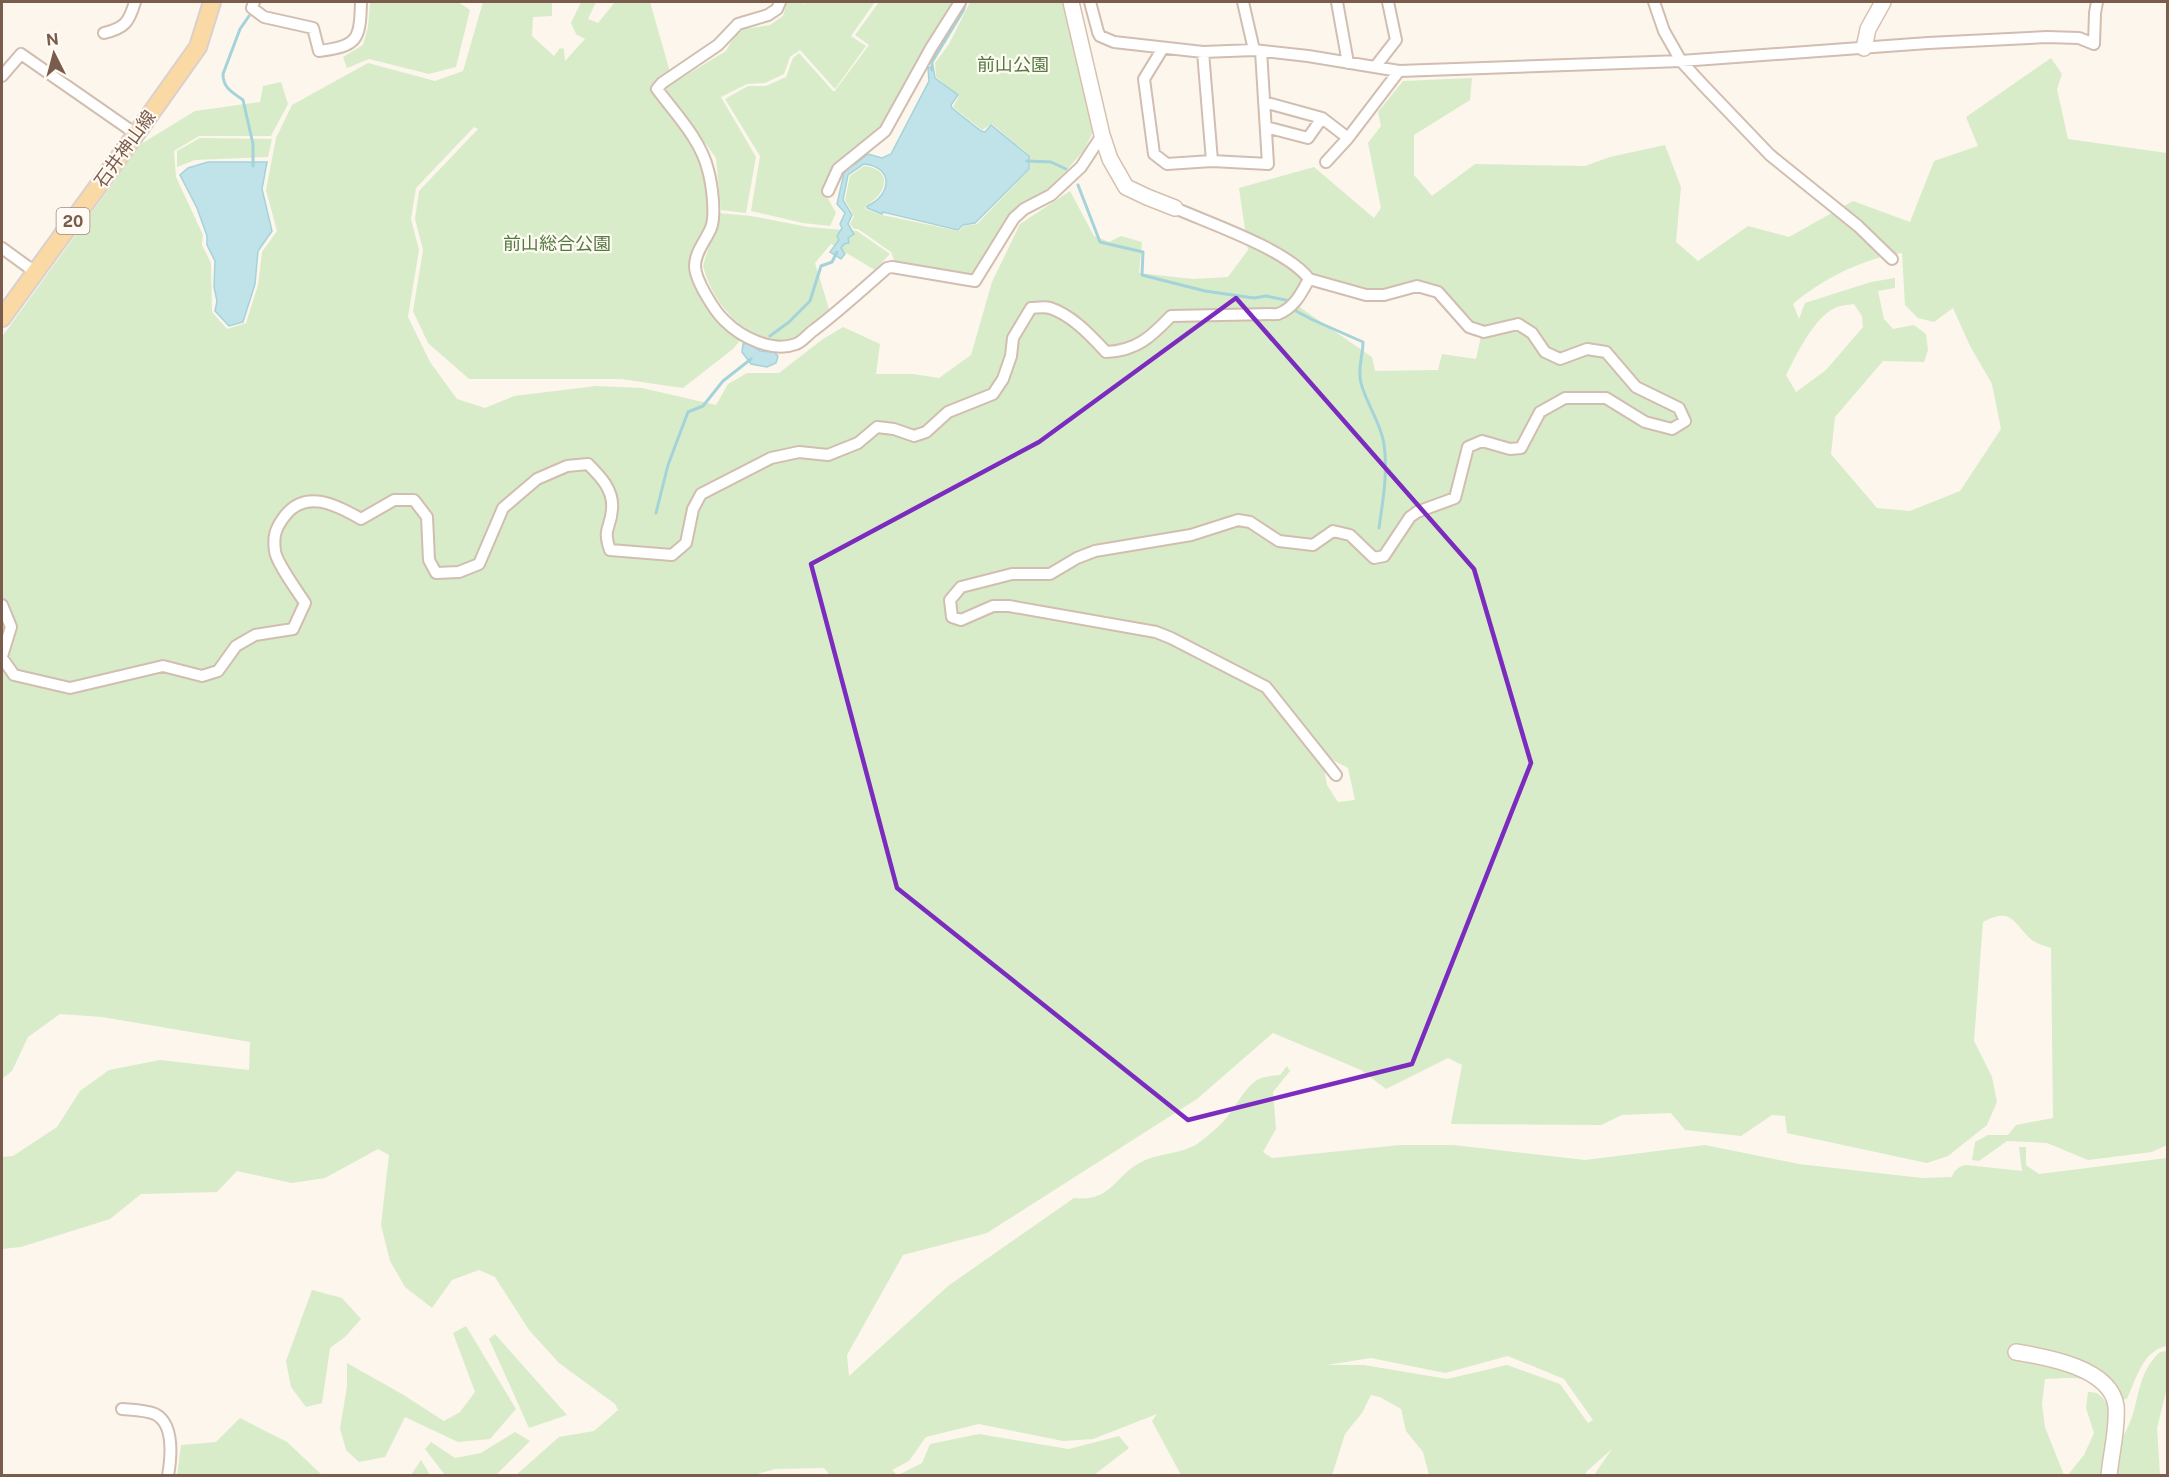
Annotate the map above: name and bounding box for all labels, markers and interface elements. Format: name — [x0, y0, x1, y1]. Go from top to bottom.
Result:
north arrow — [24, 24, 84, 84]
text: N — [45, 29, 60, 50]
park label: 前山公園 — [977, 54, 1049, 75]
street label: 石井神山線 — [90, 106, 160, 191]
road number: 20 — [56, 208, 90, 234]
park label: 前山総合公園 — [503, 233, 611, 254]

